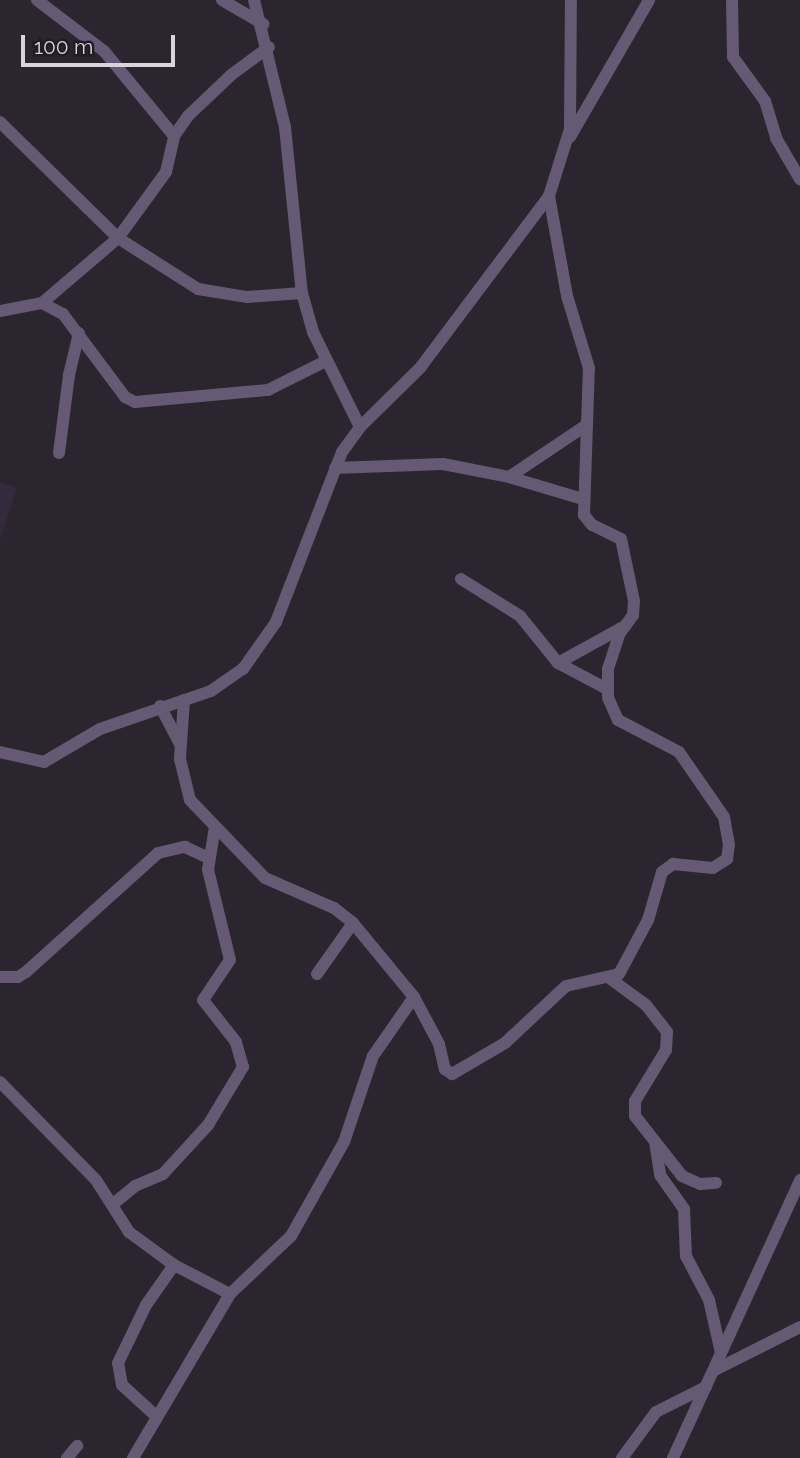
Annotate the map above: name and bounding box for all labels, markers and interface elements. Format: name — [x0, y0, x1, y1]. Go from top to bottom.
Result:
scale bar — [24, 21, 178, 65]
text: 100 m — [34, 34, 93, 59]

